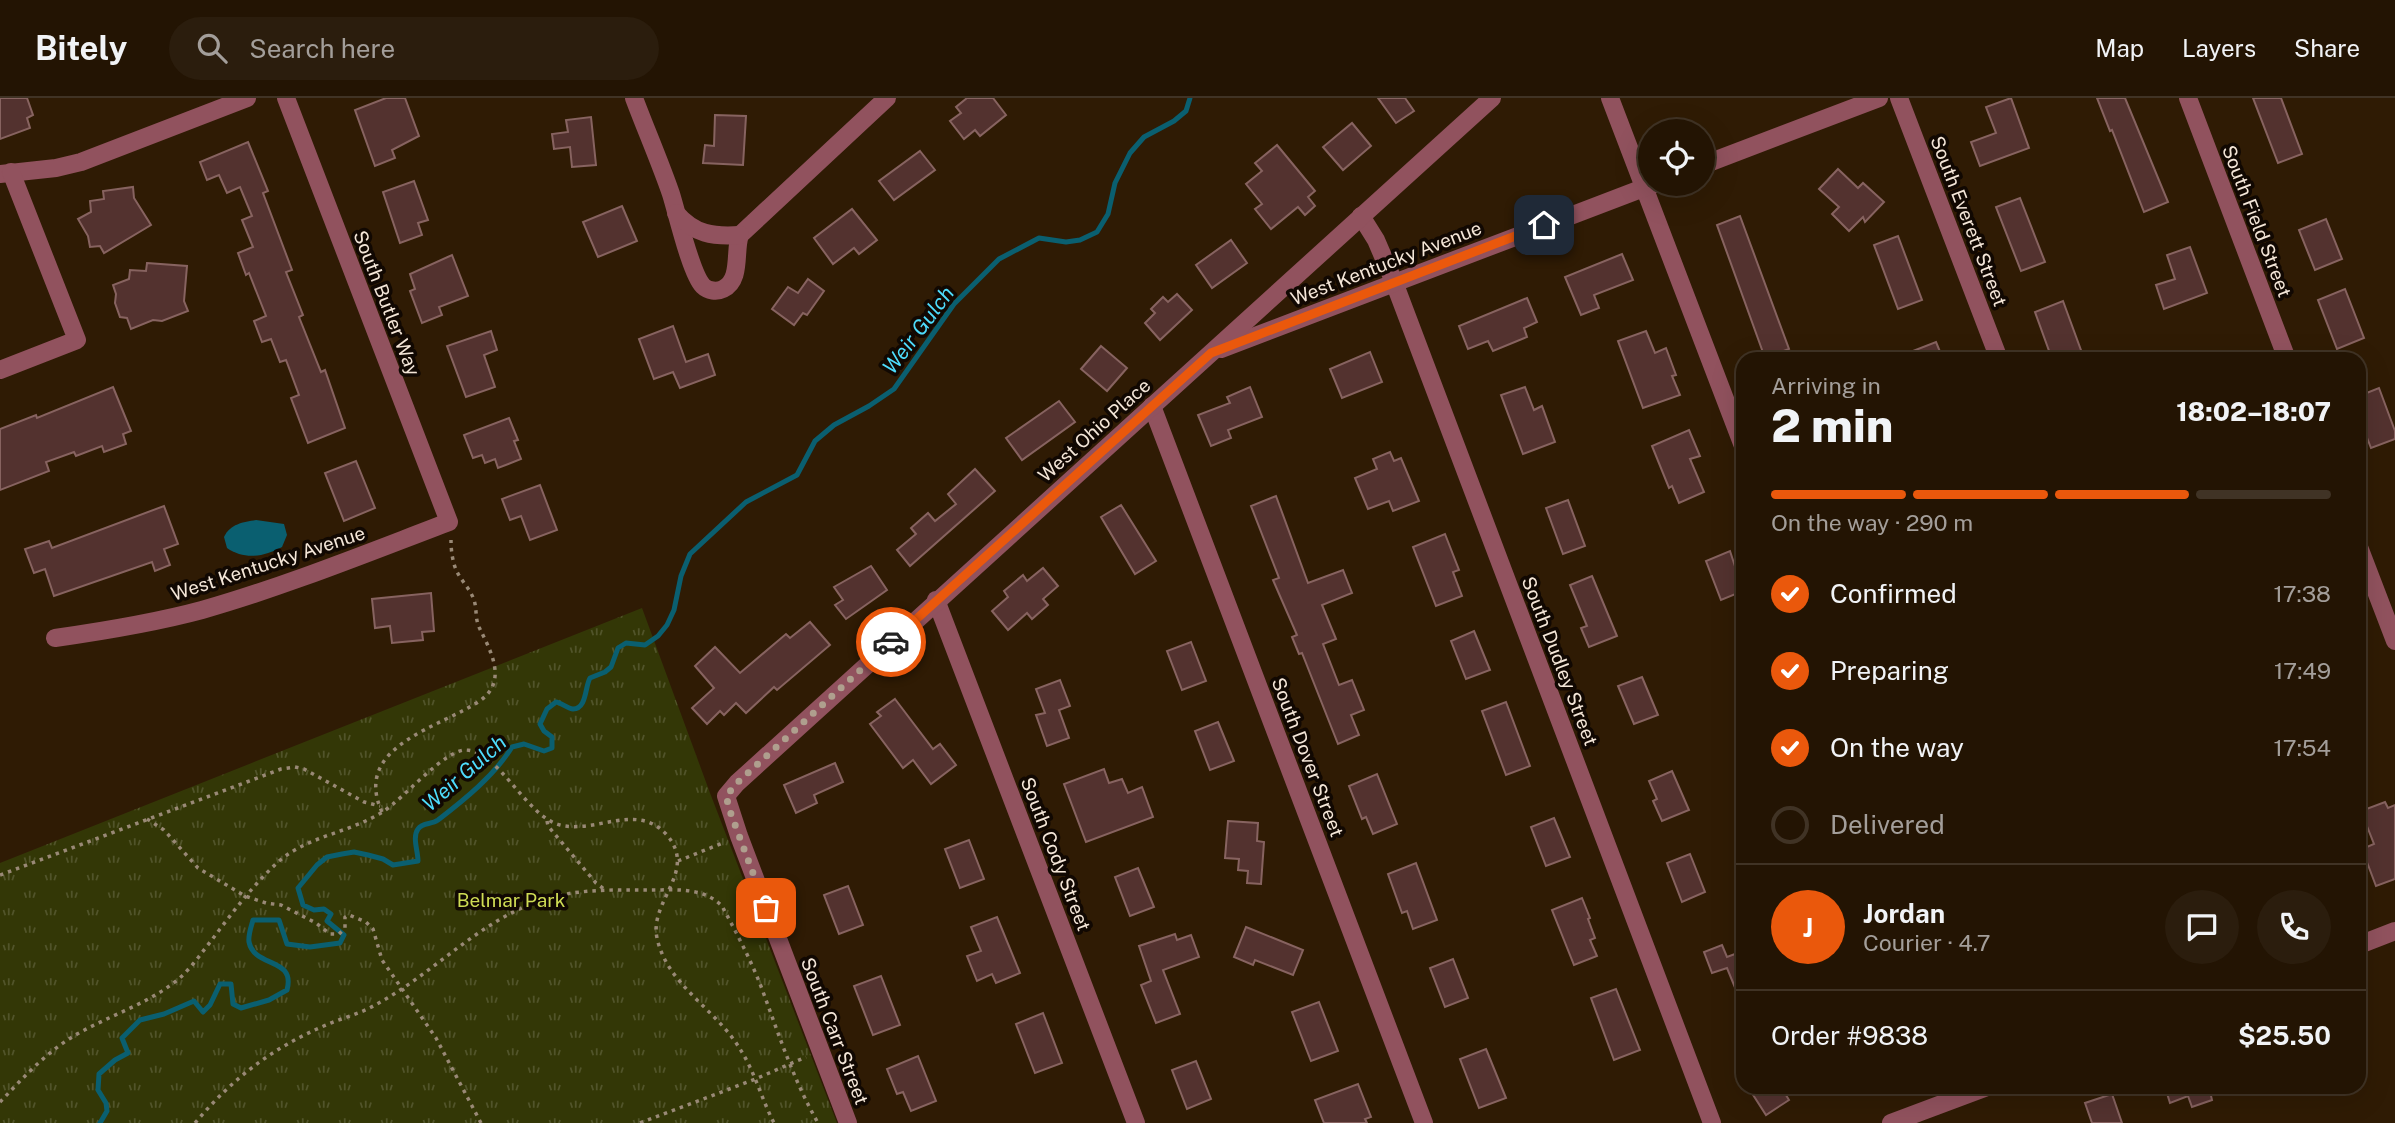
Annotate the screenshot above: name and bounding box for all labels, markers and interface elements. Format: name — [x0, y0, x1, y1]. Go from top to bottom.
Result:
search box — [169, 17, 659, 80]
text: Bitely — [35, 29, 127, 67]
icon: search — [193, 29, 231, 67]
text: Search here — [249, 33, 395, 64]
text: Map — [2095, 34, 2144, 62]
text: Layers — [2182, 34, 2256, 62]
text: Share — [2294, 34, 2360, 62]
map controls — [1638, 119, 1715, 196]
button: locate — [1638, 119, 1715, 196]
street label: South Everett Street — [1926, 133, 2012, 309]
street label: South Field Street — [2218, 142, 2296, 300]
pin — [1514, 195, 1574, 255]
icon: home — [1525, 206, 1563, 244]
street label: West Kentucky Avenue — [1288, 216, 1484, 310]
street label: South Butler Way — [349, 227, 425, 379]
water label: Weir Gulch — [877, 281, 959, 379]
text: Arriving in — [1771, 372, 1881, 399]
street label: West Ohio Place — [1033, 374, 1155, 486]
text: 18:02–18:07 — [2176, 396, 2331, 427]
text: 2 min — [1771, 398, 1893, 452]
text: On the way · 290 m — [1771, 509, 1973, 536]
street label: West Kentucky Avenue — [168, 521, 368, 605]
street label: South Dudley Street — [1518, 573, 1602, 749]
icon: check — [1771, 575, 1809, 613]
text: Confirmed — [1830, 578, 1957, 609]
text: 17:38 — [2273, 580, 2331, 607]
courier — [856, 607, 926, 677]
icon: car — [872, 623, 910, 661]
icon: check — [1771, 652, 1809, 690]
text: Preparing — [1830, 655, 1949, 686]
text: 17:49 — [2274, 657, 2331, 684]
street label: South Dover Street — [1267, 674, 1349, 840]
icon: check — [1771, 729, 1809, 767]
water label: Weir Gulch — [417, 730, 511, 816]
text: On the way — [1830, 732, 1964, 763]
text: 17:54 — [2273, 734, 2331, 761]
street label: South Cody Street — [1017, 774, 1095, 934]
text: Delivered — [1830, 809, 1945, 840]
pin — [736, 878, 796, 938]
park label: Belmar Park — [457, 889, 566, 911]
icon: bag — [747, 889, 785, 927]
button: chat — [2165, 890, 2239, 964]
button: phone — [2257, 890, 2331, 964]
text: Jordan — [1863, 898, 1945, 929]
text: J — [1803, 912, 1813, 943]
text: Courier · 4.7 — [1863, 929, 1991, 956]
street label: South Carr Street — [797, 954, 873, 1108]
text: Order #9838 — [1771, 1020, 1928, 1051]
text: $25.50 — [2238, 1020, 2331, 1051]

